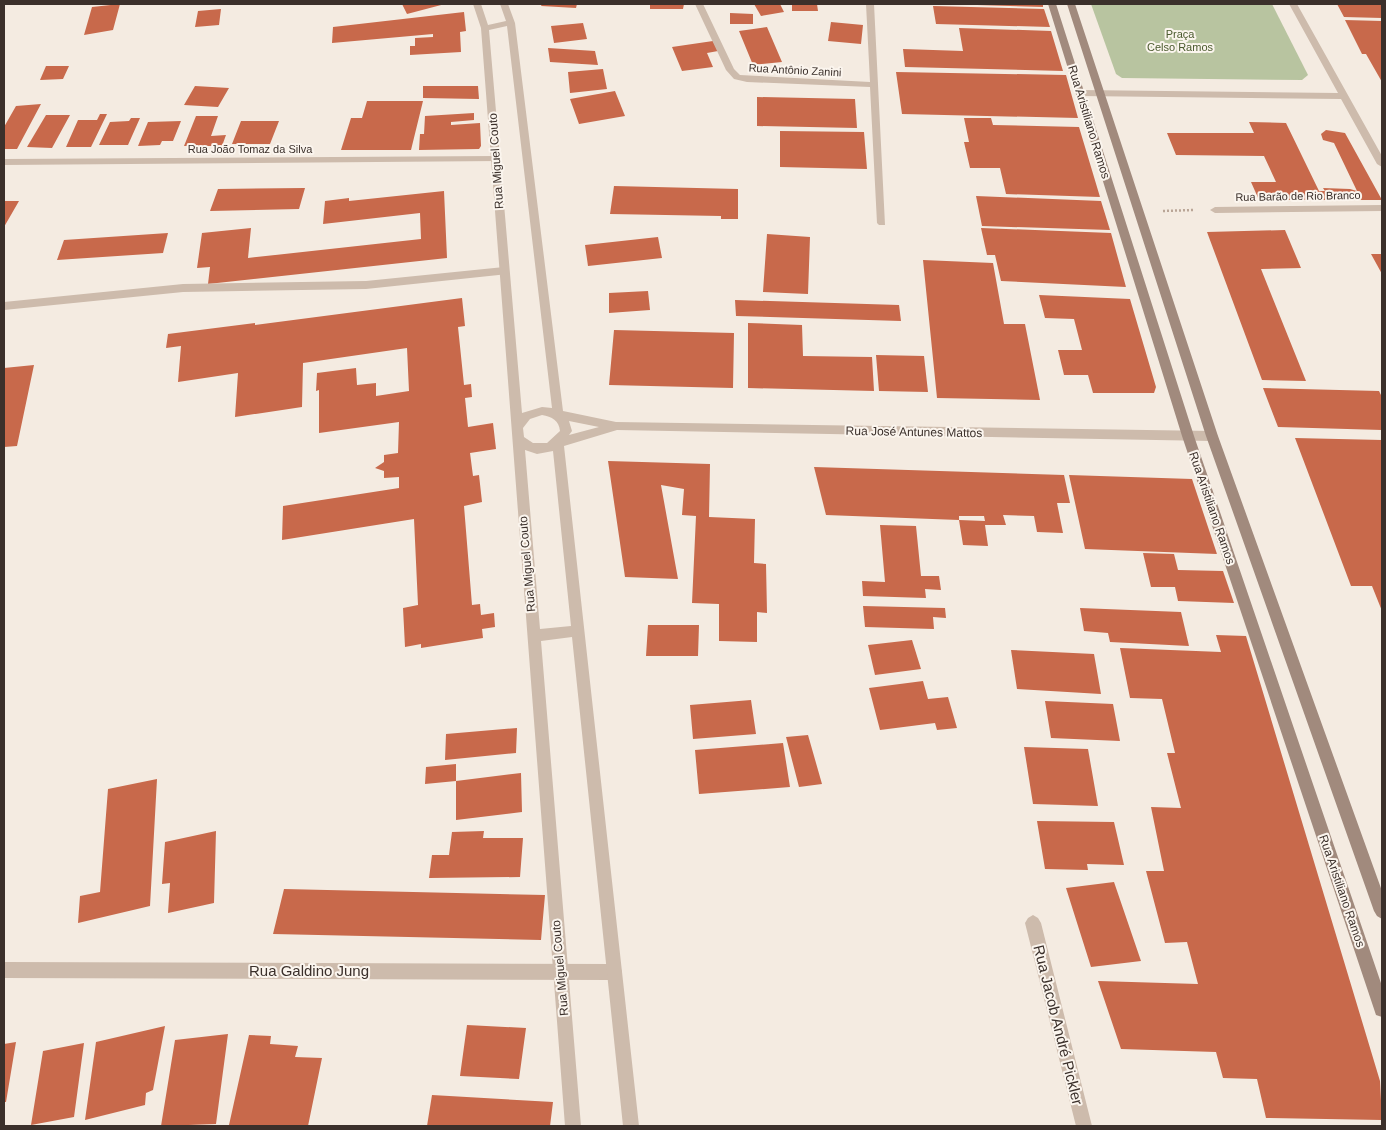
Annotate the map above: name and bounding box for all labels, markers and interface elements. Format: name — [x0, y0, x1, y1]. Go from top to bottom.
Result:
park label: Praça Celso Ramos — [1147, 28, 1214, 53]
street label: Rua Antônio Zanini — [748, 62, 842, 78]
street label: Rua Aristiliano Ramos — [1065, 64, 1113, 180]
street label: Rua Miguel Couto — [486, 112, 506, 209]
street label: Rua João Tomaz da Silva — [188, 143, 313, 155]
street label: Rua Barão de Rio Branco — [1235, 189, 1361, 203]
street label: Rua José Antunes Mattos — [846, 424, 982, 440]
street label: Rua Aristiliano Ramos — [1186, 450, 1238, 566]
street label: Rua Miguel Couto — [516, 515, 538, 612]
street label: Rua Aristiliano Ramos — [1316, 833, 1368, 949]
street label: Rua Miguel Couto — [549, 919, 571, 1016]
street label: Rua Jacob André Pickler — [1030, 943, 1087, 1107]
street label: Rua Galdino Jung — [249, 962, 369, 979]

